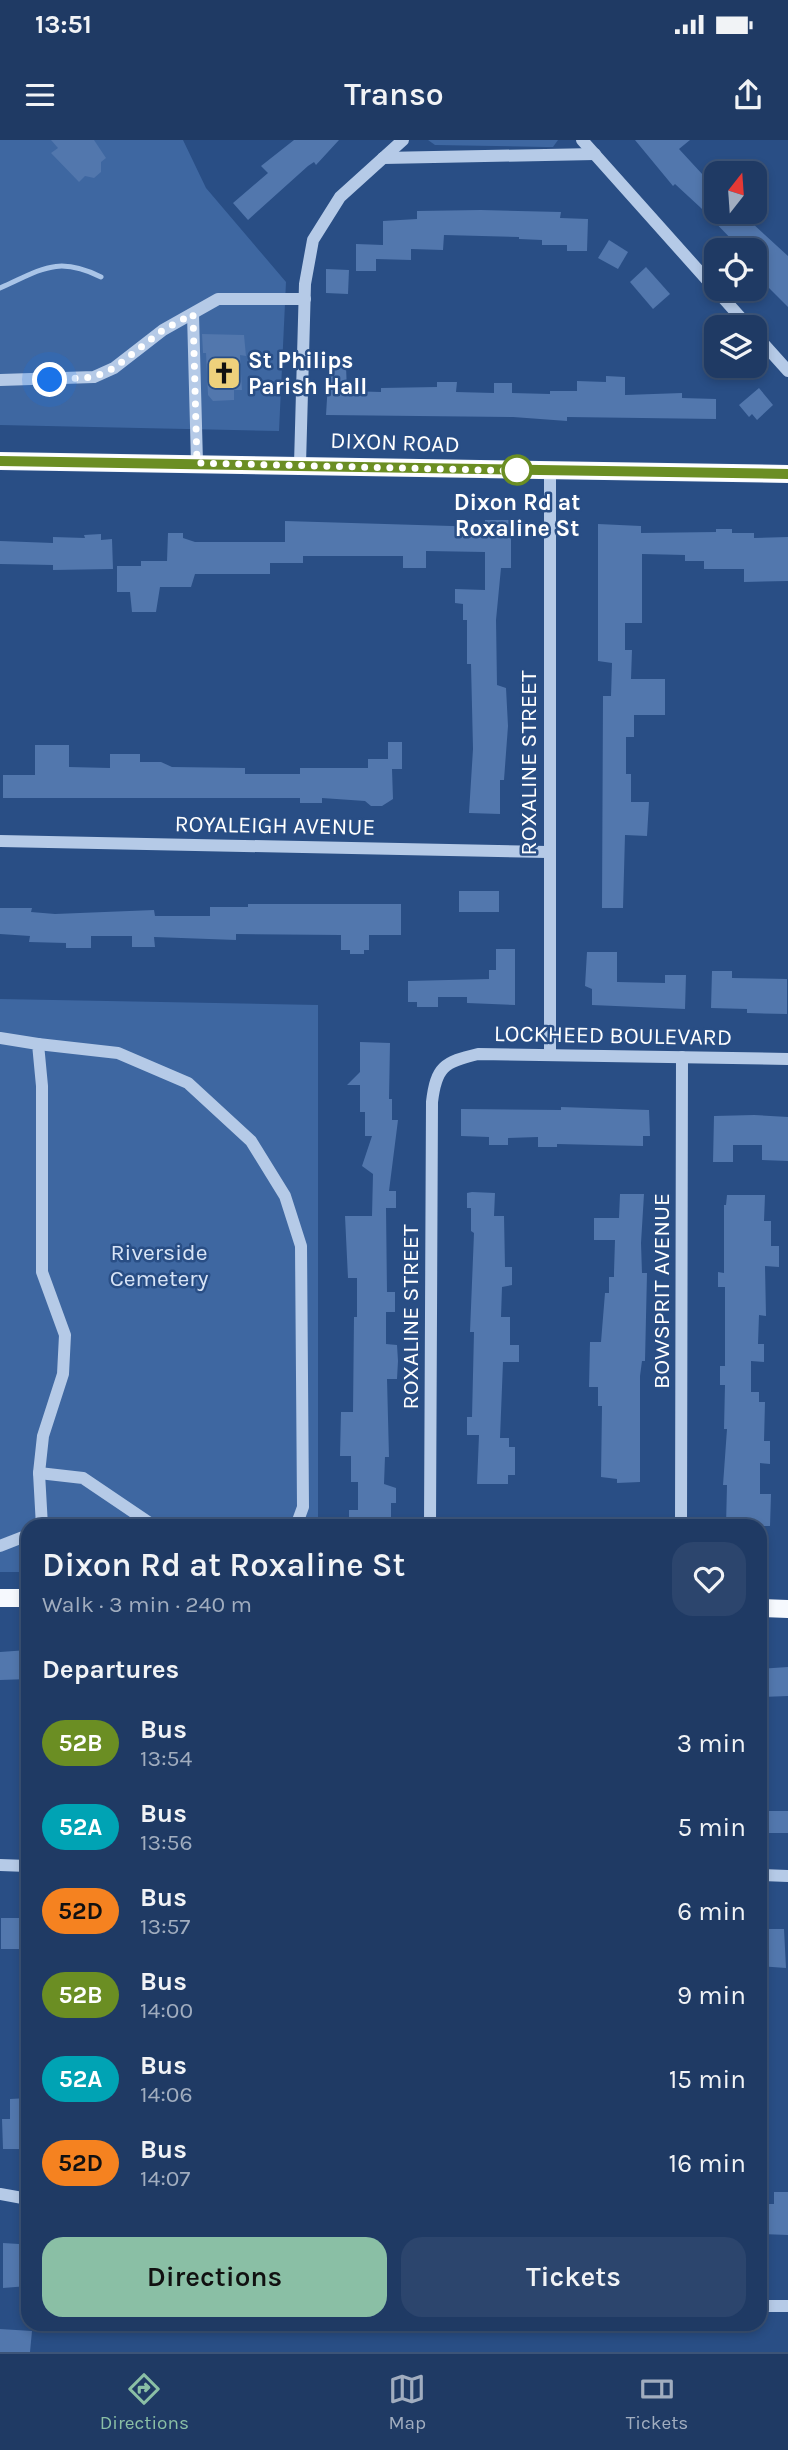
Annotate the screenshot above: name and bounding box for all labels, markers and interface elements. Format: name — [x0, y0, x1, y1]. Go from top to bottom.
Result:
text: 13:51 — [35, 9, 92, 40]
icon: menu — [21, 76, 59, 114]
text: Transo — [344, 76, 444, 113]
icon: share — [729, 76, 767, 114]
north arrow — [704, 161, 766, 224]
map controls — [704, 161, 767, 378]
button: locate — [704, 238, 767, 301]
button: layers — [704, 315, 767, 378]
place label: St Philips Parish Hall — [248, 347, 367, 400]
church icon: St Philips Parish Hall — [205, 354, 243, 392]
your location — [32, 362, 67, 397]
street label: DIXON ROAD — [330, 427, 460, 458]
marker: Dixon Rd at Roxaline St — [502, 455, 532, 485]
place label: Dixon Rd at Roxaline St — [454, 489, 580, 542]
street label: ROXALINE STREET — [515, 670, 542, 855]
street label: ROYALEIGH AVENUE — [174, 810, 376, 841]
street label: LOCKHEED BOULEVARD — [494, 1020, 732, 1051]
street label: BOWSPRIT AVENUE — [648, 1193, 675, 1389]
street label: ROXALINE STREET — [397, 1224, 424, 1409]
park label: Riverside Cemetery — [110, 1239, 209, 1292]
button: heart — [672, 1542, 746, 1616]
text: Dixon Rd at Roxaline St — [42, 1546, 405, 1584]
text: Walk · 3 min · 240 m — [42, 1591, 252, 1618]
text: Departures — [42, 1654, 179, 1685]
text: Bus — [140, 1714, 187, 1745]
text: 3 min — [677, 1728, 746, 1759]
text: 52B — [58, 1729, 103, 1757]
text: 13:54 — [140, 1745, 192, 1772]
text: Bus — [140, 1798, 187, 1829]
text: 5 min — [677, 1812, 746, 1843]
text: 52A — [59, 1813, 102, 1841]
text: 13:56 — [140, 1829, 193, 1856]
text: Bus — [140, 1882, 187, 1913]
text: 6 min — [677, 1896, 746, 1927]
text: 52D — [58, 1897, 103, 1925]
text: 13:57 — [140, 1913, 190, 1940]
text: Bus — [140, 1966, 187, 1997]
text: 9 min — [677, 1980, 746, 2011]
text: 52B — [58, 1981, 103, 2009]
text: 14:00 — [140, 1997, 193, 2024]
text: Bus — [140, 2050, 187, 2081]
text: 15 min — [669, 2064, 746, 2095]
text: 52A — [59, 2065, 102, 2093]
text: 14:06 — [140, 2081, 193, 2108]
text: Bus — [140, 2134, 187, 2165]
text: 16 min — [669, 2148, 746, 2179]
text: 52D — [58, 2149, 103, 2177]
text: 14:07 — [140, 2165, 190, 2192]
button: Directions — [42, 2237, 387, 2317]
button: Tickets — [401, 2237, 746, 2317]
tab: Directions — [100, 2370, 189, 2434]
tab: Map — [388, 2370, 426, 2434]
tab: Tickets — [626, 2370, 688, 2434]

